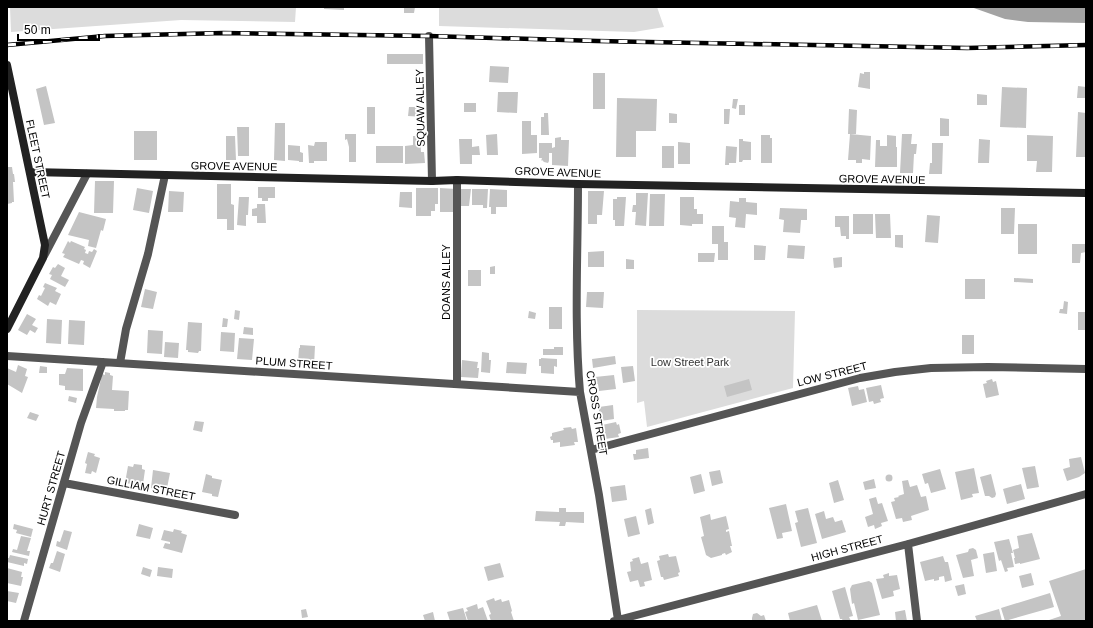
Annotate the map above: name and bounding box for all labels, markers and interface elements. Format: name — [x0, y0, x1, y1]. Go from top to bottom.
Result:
scale bar — [18, 16, 99, 42]
text: 50 m — [24, 23, 51, 37]
street label: SQUAW ALLEY — [413, 68, 427, 147]
street label: FLEET STREET — [24, 118, 52, 200]
street label: GROVE AVENUE — [191, 159, 277, 173]
street label: GROVE AVENUE — [515, 164, 601, 180]
street label: GROVE AVENUE — [839, 172, 925, 186]
street label: DOANS ALLEY — [440, 243, 452, 320]
street label: PLUM STREET — [255, 354, 333, 372]
park label: Low Street Park — [651, 356, 730, 368]
street label: LOW STREET — [796, 359, 868, 388]
street label: CROSS STREET — [584, 370, 610, 456]
street label: HURT STREET — [35, 449, 67, 526]
street label: GILLIAM STREET — [106, 474, 197, 503]
street label: HIGH STREET — [810, 533, 885, 563]

